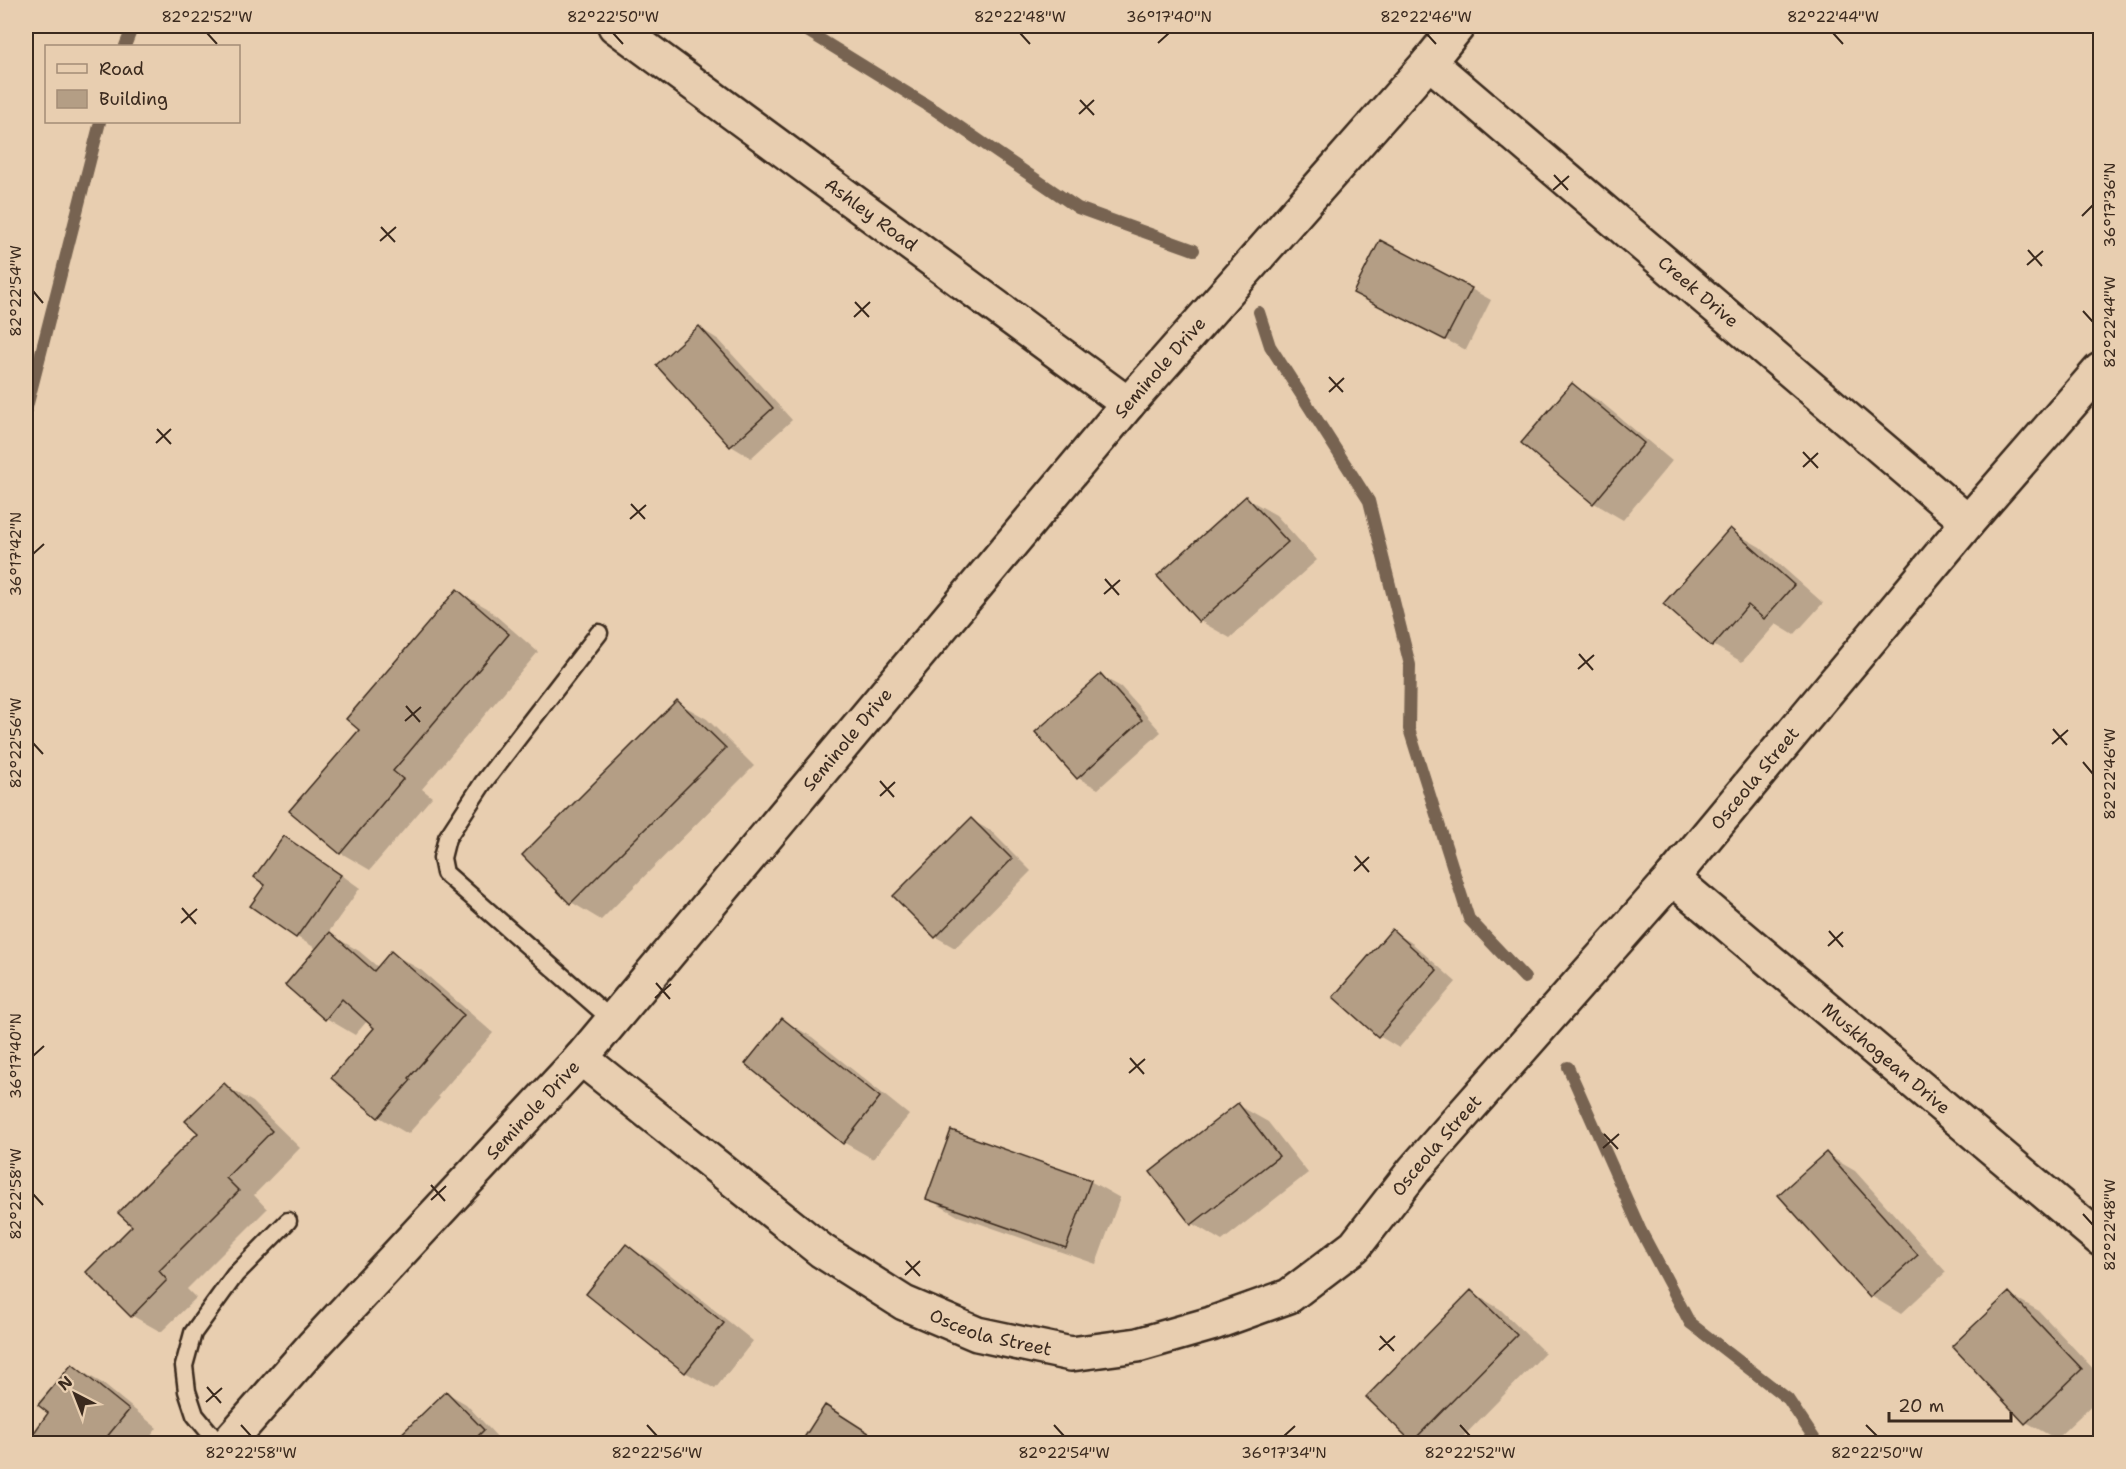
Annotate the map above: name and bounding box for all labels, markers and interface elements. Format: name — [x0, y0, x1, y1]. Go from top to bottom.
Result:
text: 82°22'52"W — [161, 7, 253, 27]
text: 82°22'50"W — [567, 7, 659, 27]
text: 82°22'48"W — [974, 7, 1066, 27]
text: 36°17'40"N — [1126, 7, 1212, 27]
text: 82°22'46"W — [1380, 7, 1472, 27]
text: 82°22'44"W — [1787, 7, 1879, 27]
legend — [45, 45, 240, 123]
text: Road — [99, 57, 144, 81]
text: Building — [99, 87, 168, 111]
text: 36°17'36"N — [2100, 163, 2120, 247]
street label: Ashley Road — [820, 172, 922, 257]
text: 82°22'54"W — [6, 245, 26, 337]
street label: Creek Drive — [1653, 251, 1744, 333]
text: 82°22'44"W — [2100, 276, 2120, 368]
street label: Seminole Drive — [1109, 312, 1211, 423]
text: 36°17'42"N — [6, 512, 26, 596]
street label: Seminole Drive — [797, 683, 898, 796]
text: 82°22'56"W — [6, 698, 26, 788]
street label: Osceola Street — [1705, 722, 1805, 835]
text: 82°22'46"W — [2100, 728, 2120, 820]
street label: Muskhogean Drive — [1817, 997, 1955, 1120]
text: 36°17'40"N — [6, 1013, 26, 1099]
street label: Seminole Drive — [480, 1055, 585, 1165]
street label: Osceola Street — [1386, 1090, 1487, 1201]
text: 82°22'58"W — [6, 1148, 26, 1240]
text: 82°22'48"W — [2100, 1179, 2120, 1271]
street label: Osceola Street — [926, 1303, 1054, 1362]
north arrow — [45, 1364, 105, 1424]
text: N — [54, 1371, 77, 1395]
scale bar — [1889, 1385, 2010, 1423]
text: 20 m — [1898, 1394, 1944, 1418]
text: 82°22'58"W — [205, 1443, 297, 1463]
text: 82°22'56"W — [612, 1443, 702, 1463]
text: 82°22'54"W — [1018, 1443, 1110, 1463]
text: 36°17'34"N — [1241, 1443, 1327, 1463]
text: 82°22'52"W — [1424, 1443, 1516, 1463]
text: 82°22'50"W — [1831, 1443, 1923, 1463]

